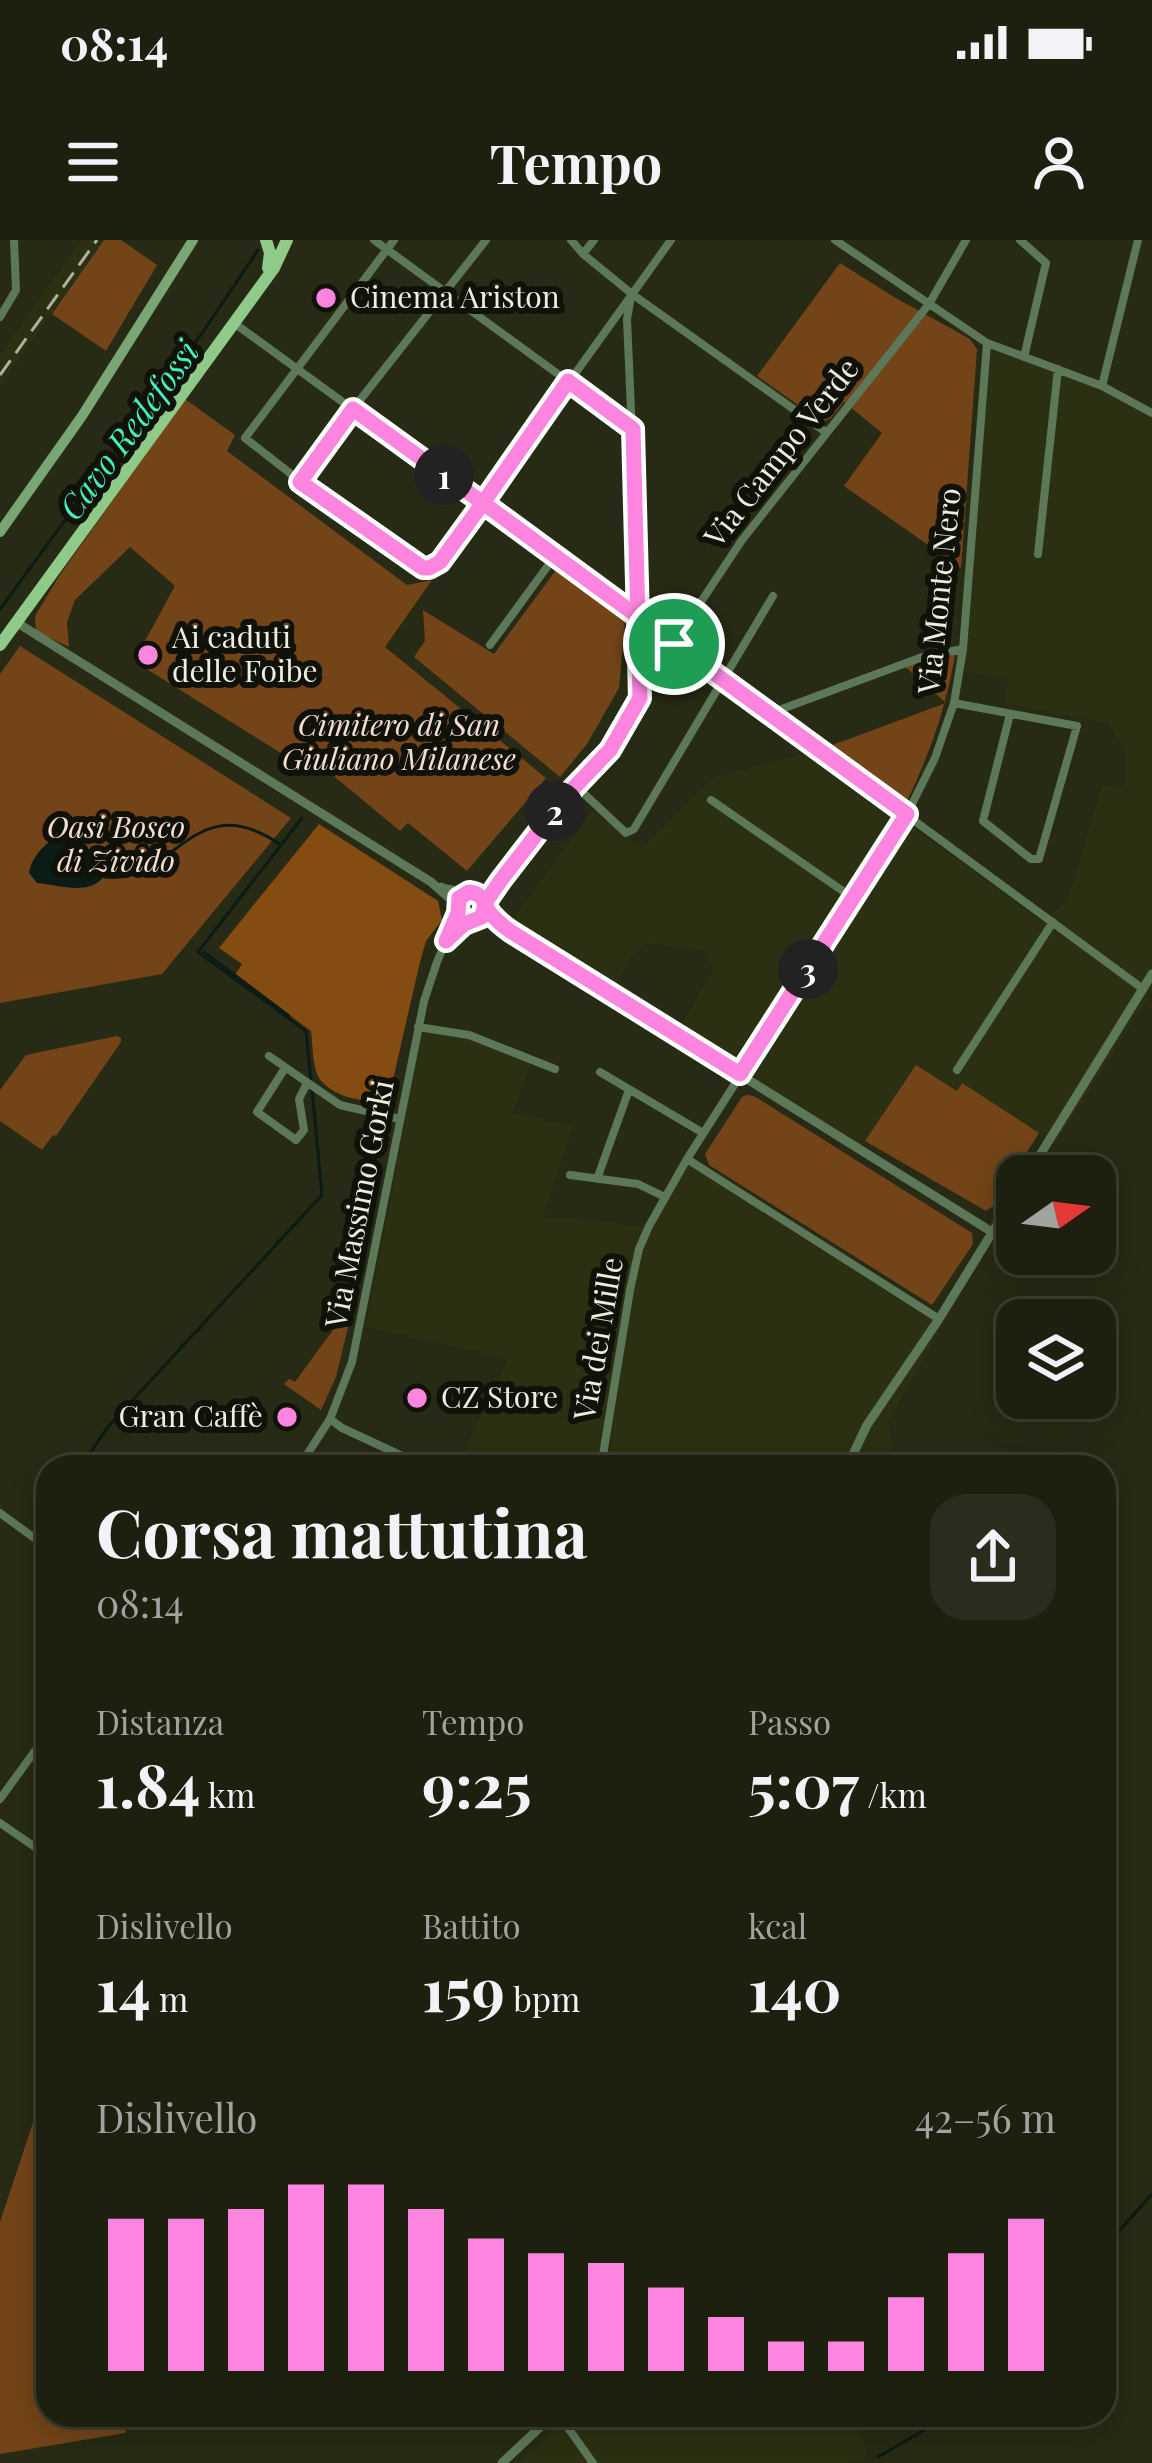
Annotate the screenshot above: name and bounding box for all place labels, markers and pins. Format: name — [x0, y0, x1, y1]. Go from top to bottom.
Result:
place label: Cinema Ariston — [350, 276, 560, 316]
marker: Cinema Ariston — [313, 285, 339, 311]
pin: 1 — [414, 445, 474, 505]
pin — [623, 593, 725, 695]
place label: Ai caduti delle Foibe — [171, 616, 318, 690]
marker: Ai caduti delle Foibe — [135, 642, 161, 668]
pin: 2 — [525, 781, 585, 841]
pin: 3 — [778, 939, 838, 999]
place label: CZ Store — [441, 1376, 558, 1416]
marker: CZ Store — [404, 1385, 430, 1411]
place label: Gran Caffè — [118, 1395, 263, 1435]
marker: Gran Caffè — [274, 1404, 300, 1430]

